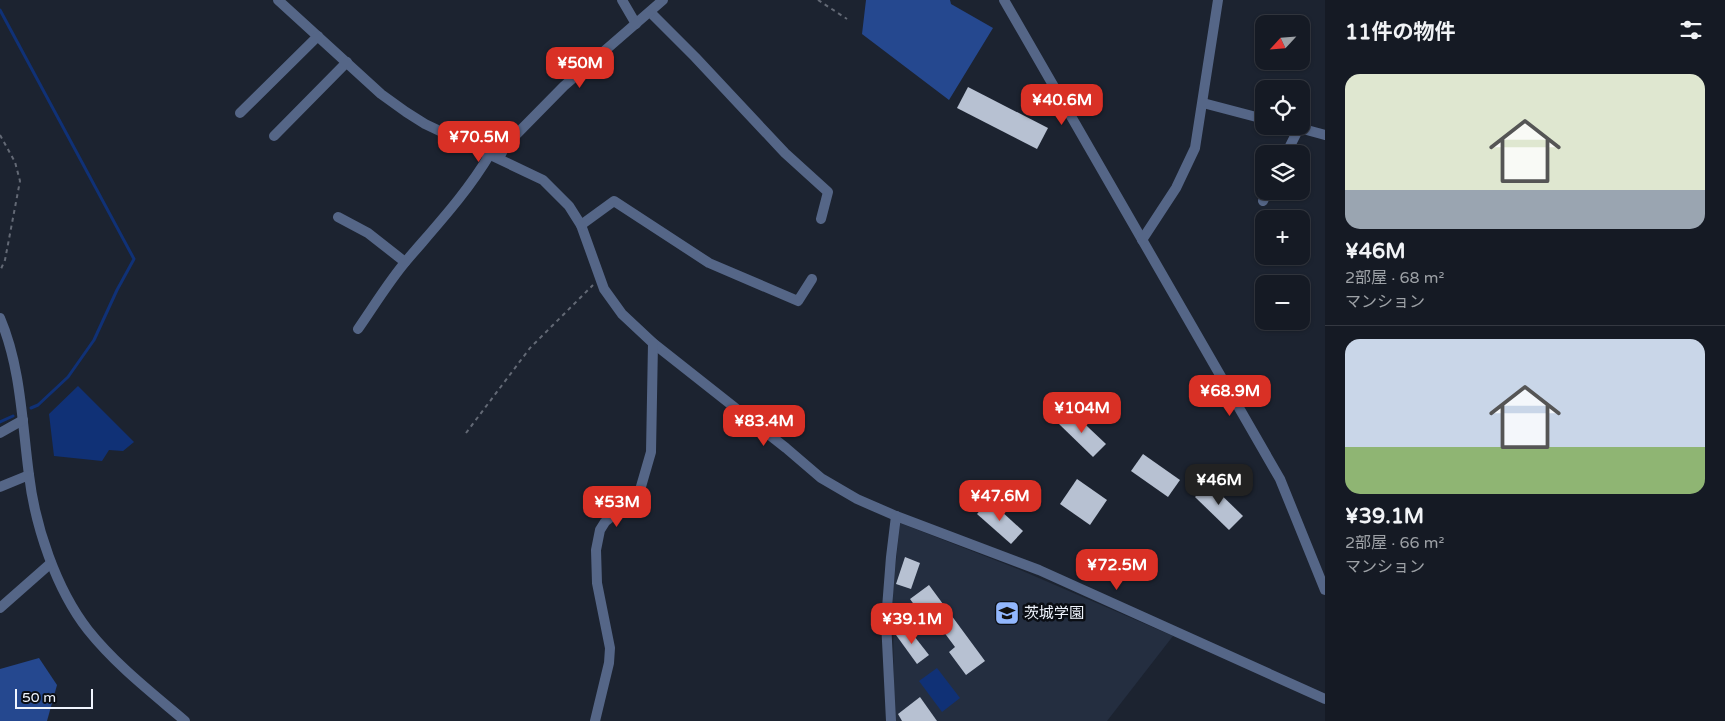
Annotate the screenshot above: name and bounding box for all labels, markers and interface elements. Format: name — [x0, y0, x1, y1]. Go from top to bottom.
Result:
north arrow — [1255, 15, 1310, 70]
map controls — [1255, 15, 1310, 330]
icon: filters — [1677, 16, 1705, 44]
text: 11件の物件 — [1345, 20, 1455, 45]
pin: ¥50M — [550, 46, 610, 89]
text: ¥50M — [557, 53, 603, 73]
button: locate — [1255, 80, 1310, 135]
pin: ¥40.6M — [1021, 84, 1103, 126]
text: ¥40.6M — [1032, 90, 1092, 110]
icon: home — [1480, 106, 1570, 196]
pin: ¥70.5M — [438, 120, 520, 163]
text: ¥70.5M — [449, 127, 509, 147]
button: layers — [1255, 145, 1310, 200]
button: + — [1255, 210, 1310, 265]
text: ¥46M — [1345, 239, 1405, 264]
text: 2部屋 · 68 m² — [1345, 268, 1444, 288]
button: − — [1255, 275, 1310, 330]
text: マンション — [1345, 292, 1425, 312]
icon: home — [1480, 372, 1570, 462]
pin: ¥68.9M — [1189, 374, 1271, 417]
text: ¥68.9M — [1200, 381, 1260, 401]
pin: ¥104M — [1047, 392, 1117, 434]
text: ¥104M — [1054, 398, 1110, 418]
pin: ¥83.4M — [723, 404, 805, 447]
text: ¥83.4M — [734, 411, 794, 431]
pin: ¥46M — [1189, 464, 1249, 506]
text: ¥46M — [1196, 470, 1242, 490]
pin: ¥47.6M — [959, 480, 1041, 522]
pin: ¥53M — [587, 486, 647, 528]
text: ¥47.6M — [970, 486, 1030, 506]
text: ¥53M — [594, 492, 640, 512]
text: ¥39.1M — [1345, 504, 1424, 529]
text: 2部屋 · 66 m² — [1345, 533, 1444, 553]
pin: ¥72.5M — [1076, 548, 1158, 591]
text: ¥72.5M — [1087, 555, 1147, 575]
text: マンション — [1345, 557, 1425, 577]
school or university icon: 茨城学園 — [994, 600, 1020, 626]
pin: ¥39.1M — [871, 602, 953, 645]
place label: 茨城学園 — [1024, 604, 1084, 622]
text: ¥39.1M — [882, 609, 942, 629]
scale bar — [15, 686, 92, 709]
text: 50 m — [22, 689, 56, 706]

